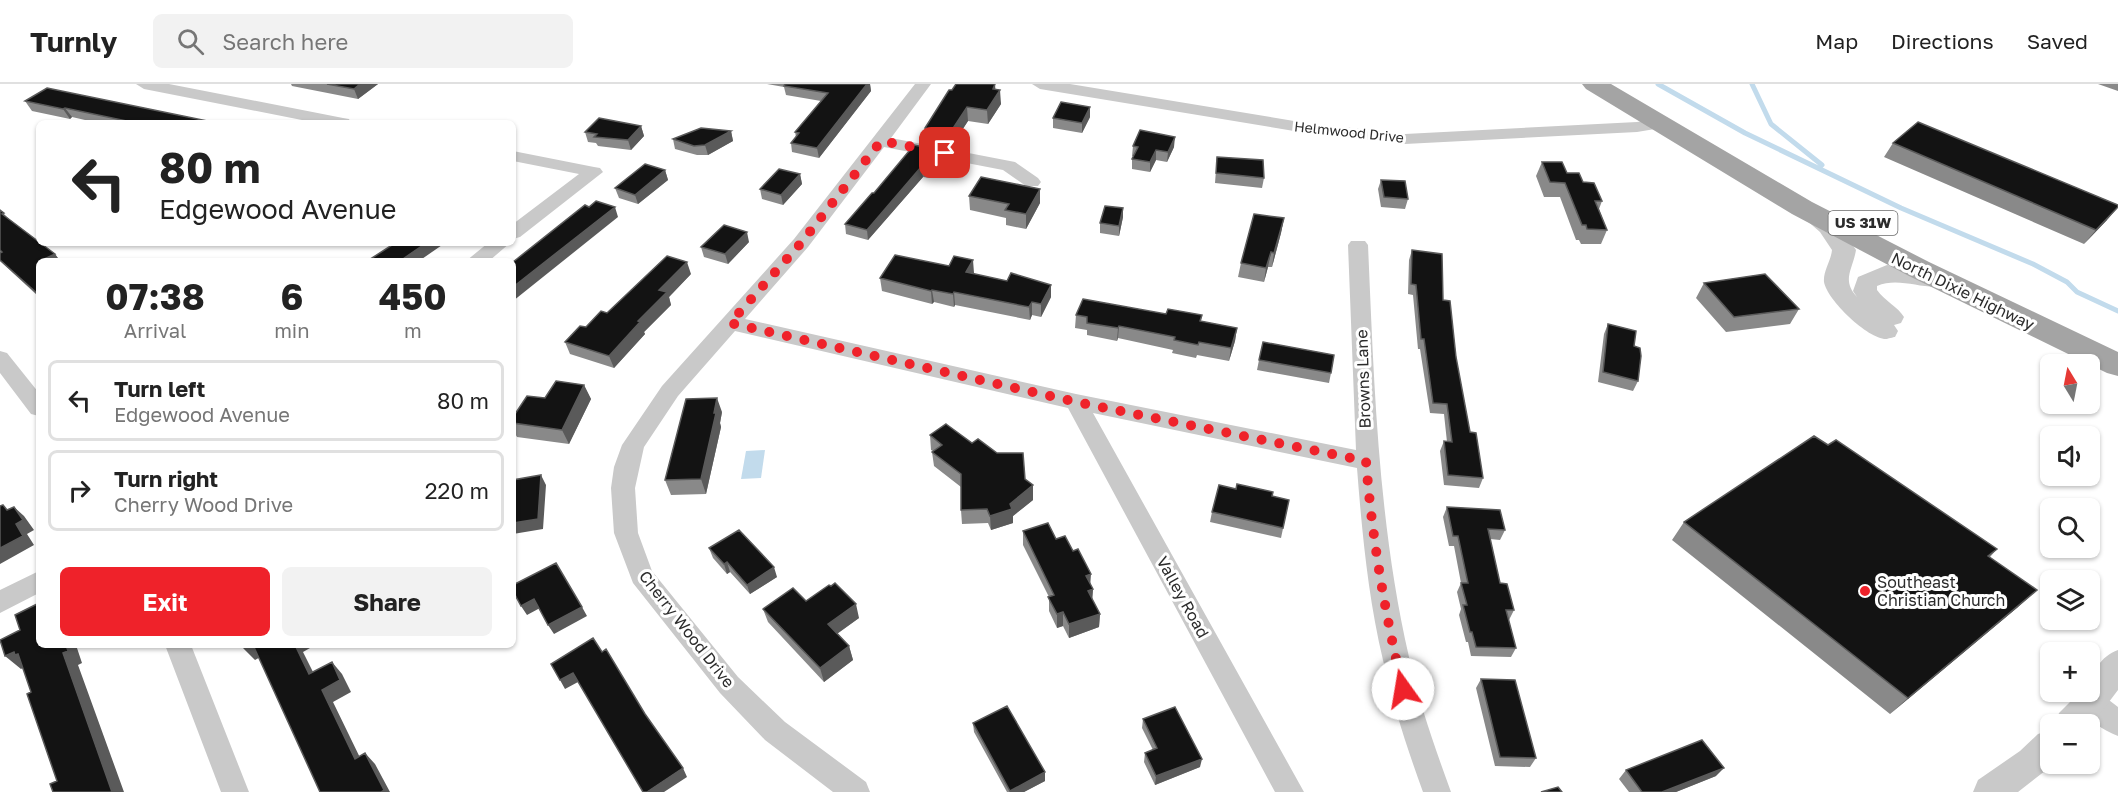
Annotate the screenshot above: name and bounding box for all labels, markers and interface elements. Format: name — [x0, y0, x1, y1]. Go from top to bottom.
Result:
search box — [153, 14, 573, 68]
text: Turnly — [30, 25, 117, 58]
icon: search — [174, 25, 207, 58]
text: Search here — [222, 28, 348, 55]
text: Map — [1815, 28, 1858, 54]
text: Directions — [1891, 28, 1994, 54]
text: Saved — [2027, 28, 2088, 54]
street label: Helmwood Drive — [1293, 117, 1405, 146]
pin — [919, 127, 970, 178]
icon: arrive — [928, 136, 961, 169]
text: 80 m — [159, 142, 260, 192]
icon: left — [60, 144, 138, 222]
text: Edgewood Avenue — [159, 193, 396, 225]
road number: US 31W — [1828, 211, 1898, 235]
street label: North Dixie Highway — [1888, 248, 2038, 334]
text: 07:38 — [105, 275, 205, 318]
text: 6 — [280, 275, 303, 318]
text: 450 — [379, 275, 447, 318]
text: Arrival — [124, 318, 186, 342]
text: min — [274, 318, 310, 342]
text: m — [404, 318, 422, 342]
street label: Browns Lane — [1351, 329, 1375, 429]
north arrow — [2040, 354, 2100, 414]
map controls — [2040, 354, 2100, 774]
text: Turn left — [114, 375, 205, 402]
icon: left — [63, 384, 96, 417]
text: 80 m — [437, 387, 489, 414]
text: Edgewood Avenue — [114, 402, 290, 426]
button: sound — [2040, 426, 2100, 486]
text: Turn right — [114, 465, 218, 492]
icon: right — [63, 474, 96, 507]
text: 220 m — [425, 477, 489, 504]
text: Cherry Wood Drive — [114, 492, 293, 516]
button: search — [2040, 498, 2100, 558]
street label: Valley Road — [1152, 553, 1214, 641]
street label: Cherry Wood Drive — [635, 566, 739, 692]
button: Exit — [60, 567, 270, 636]
button: Share — [282, 567, 492, 636]
button: layers — [2040, 570, 2100, 630]
place label: Southeast Christian Church — [1877, 572, 2005, 610]
marker: Southeast Christian Church — [1858, 584, 1872, 598]
button: + — [2040, 642, 2100, 702]
position arrow — [1371, 657, 1435, 721]
button: − — [2040, 714, 2100, 774]

